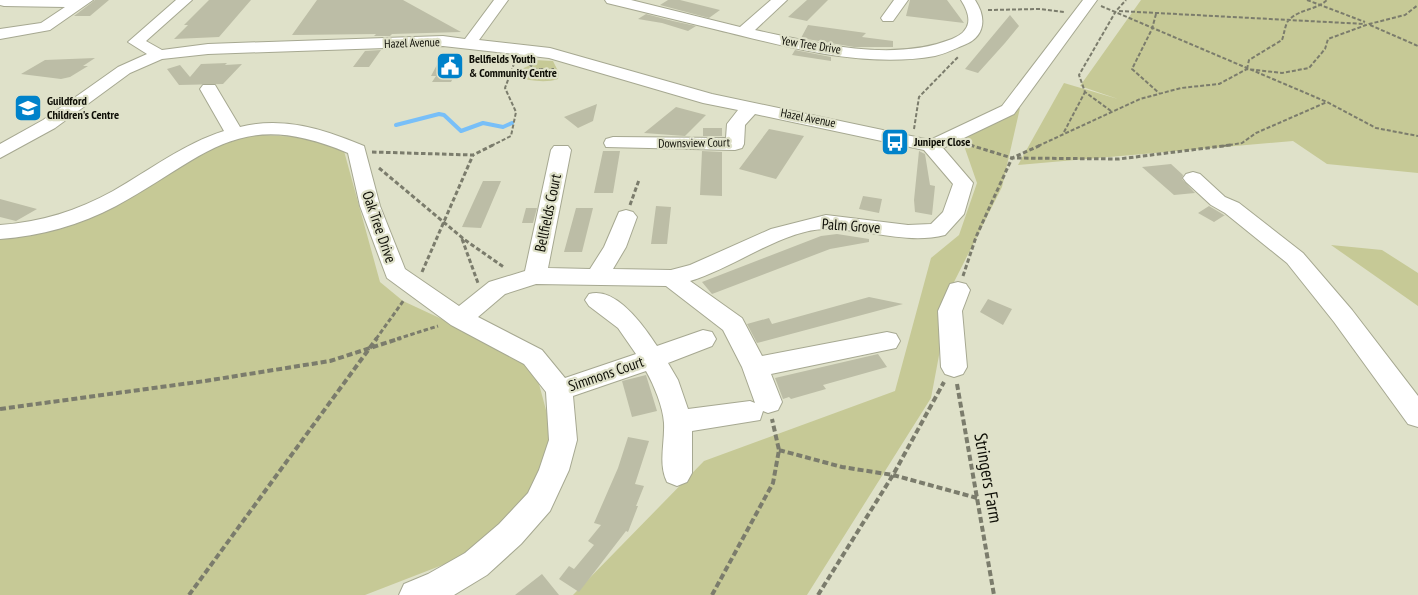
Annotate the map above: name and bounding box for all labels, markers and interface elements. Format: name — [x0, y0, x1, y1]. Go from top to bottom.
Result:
street label: Yew Tree Drive — [780, 32, 842, 57]
street label: Hazel Avenue — [384, 34, 440, 51]
public building icon: Bellfields Youth & Community Centre — [435, 51, 465, 81]
place label: Bellfields Youth & Community Centre — [469, 51, 557, 80]
school or university icon: Guildford Children's Centre — [13, 93, 43, 123]
place label: Guildford Children's Centre — [47, 93, 119, 122]
street label: Hazel Avenue — [779, 105, 837, 130]
bus stop icon: Juniper Close — [880, 127, 910, 157]
street label: Downsview Court — [658, 134, 731, 151]
place label: Juniper Close — [913, 134, 970, 149]
street label: Bellfields Court — [530, 172, 565, 254]
street label: Oak Tree Drive — [358, 188, 401, 265]
street label: Palm Grove — [821, 214, 881, 237]
street label: Simmons Court — [566, 352, 646, 395]
street label: Stringers Farm — [969, 431, 1008, 525]

